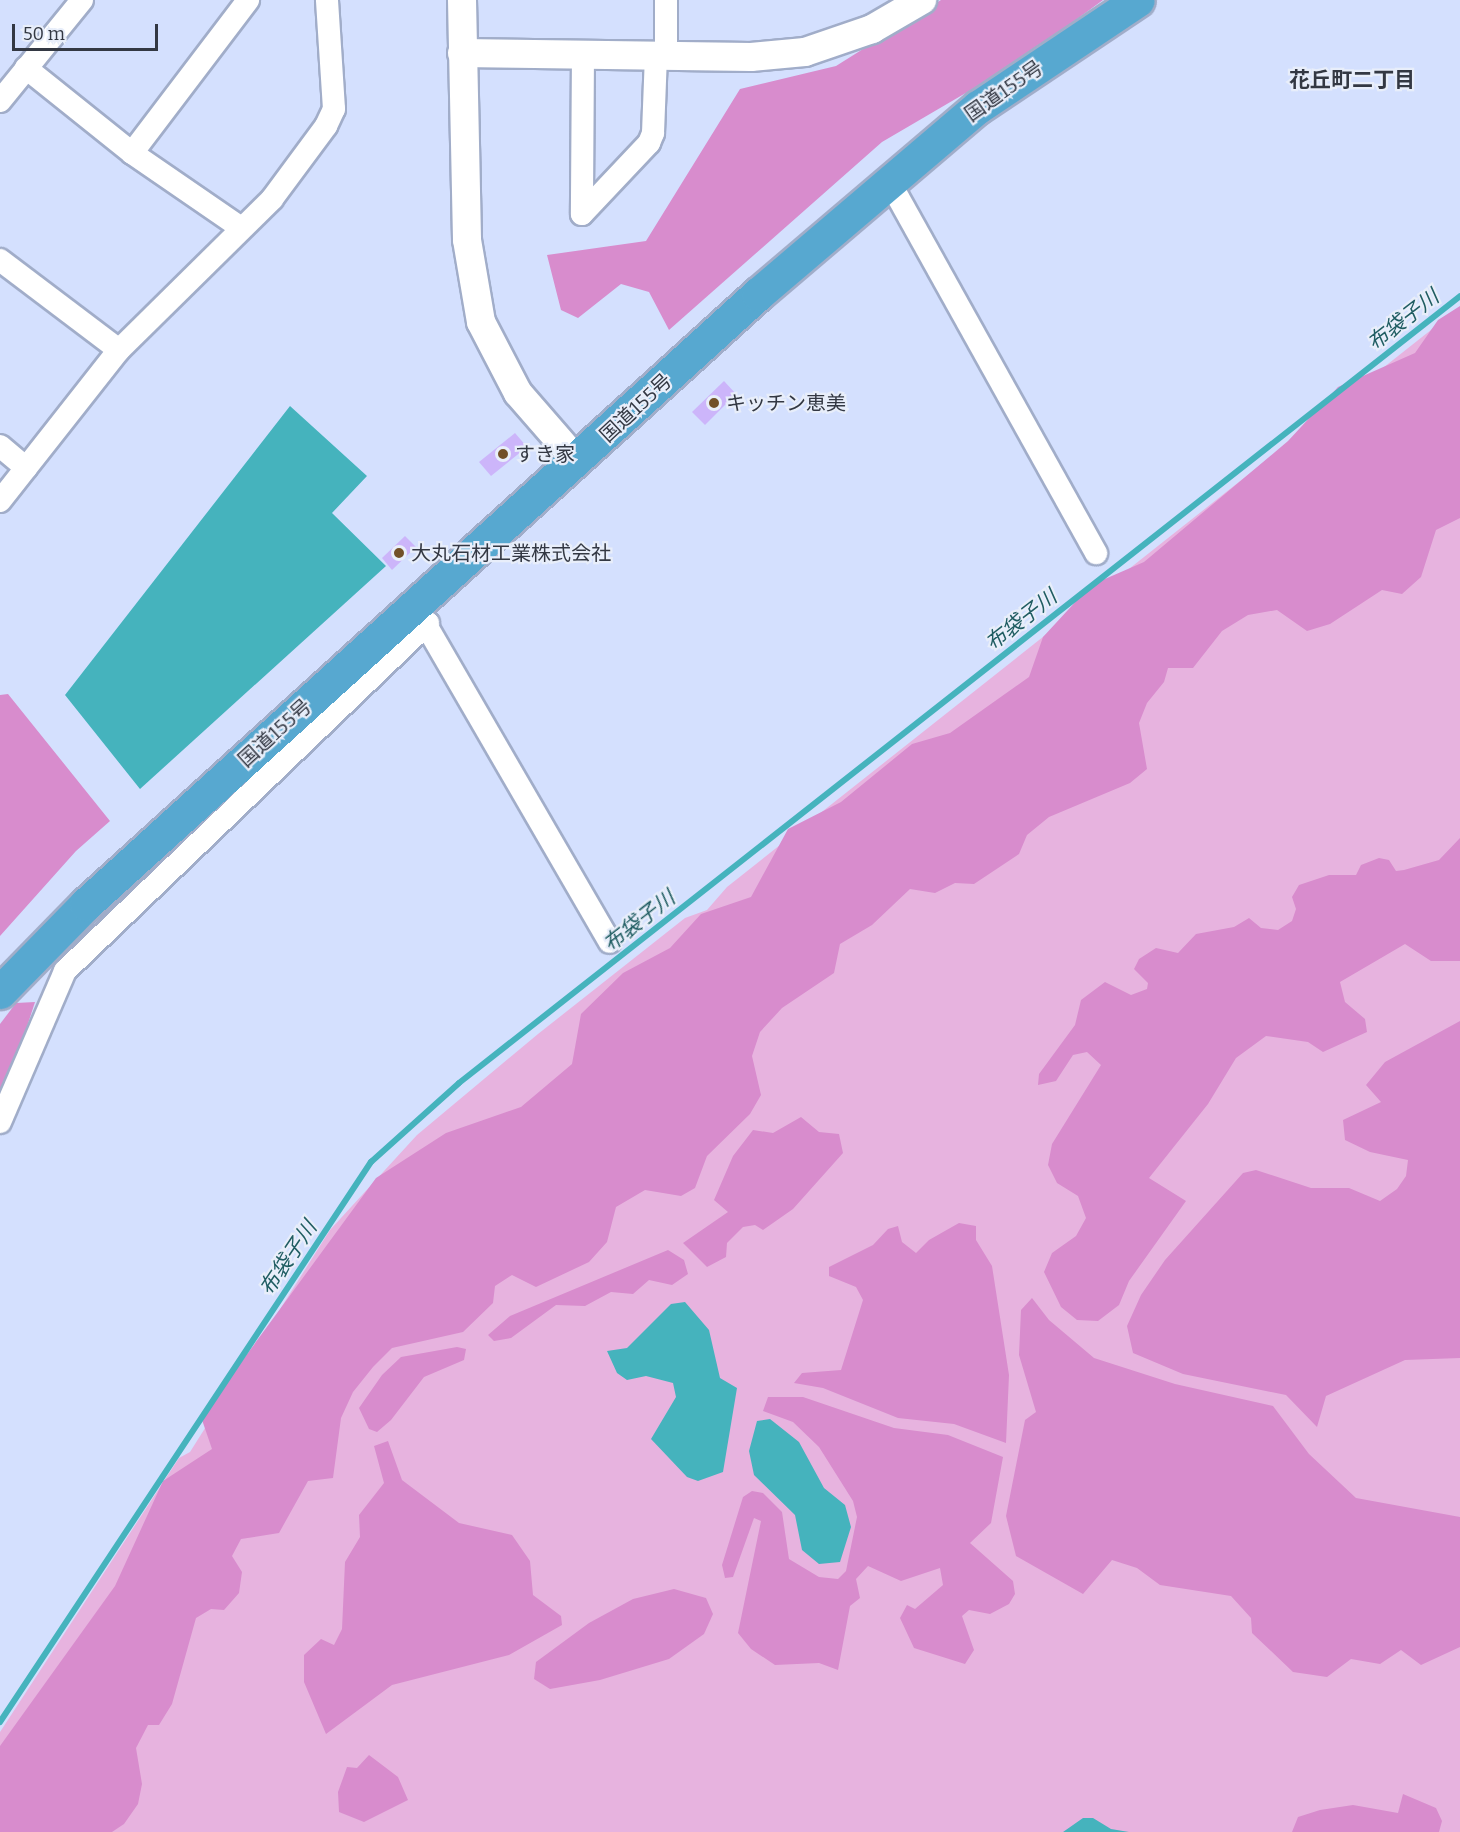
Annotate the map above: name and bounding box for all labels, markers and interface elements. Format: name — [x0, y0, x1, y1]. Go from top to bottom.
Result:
scale bar — [15, 12, 160, 50]
text: 50 m — [23, 23, 65, 45]
street label: 国道155号 — [960, 56, 1048, 126]
district label: 花丘町二丁目 — [1289, 67, 1415, 93]
water label: 布袋子川 — [1362, 284, 1444, 356]
street label: 国道155号 — [595, 369, 677, 447]
place label: キッチン恵美 — [726, 391, 846, 415]
marker: キッチン恵美 — [707, 396, 721, 410]
place label: すき家 — [515, 442, 575, 466]
marker: すき家 — [496, 447, 510, 461]
place label: 大丸石材工業株式会社 — [411, 541, 611, 565]
marker: 大丸石材工業株式会社 — [392, 546, 406, 560]
water label: 布袋子川 — [980, 584, 1062, 656]
street label: 国道155号 — [234, 694, 316, 772]
water label: 布袋子川 — [598, 885, 680, 957]
water label: 布袋子川 — [254, 1216, 322, 1300]

